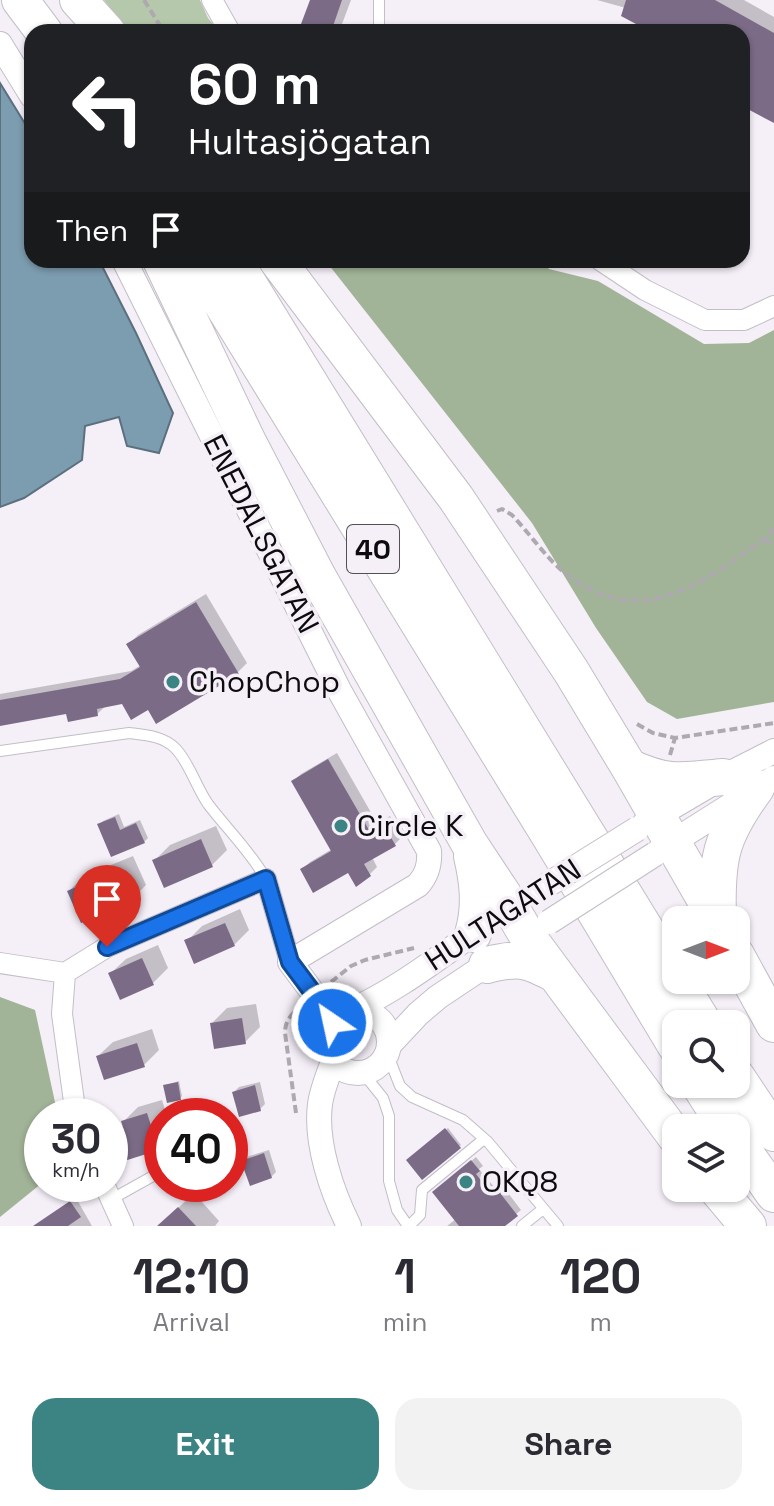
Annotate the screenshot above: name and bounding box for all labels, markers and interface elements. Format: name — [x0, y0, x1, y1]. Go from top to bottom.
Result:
text: 60 m — [188, 49, 321, 120]
icon: left — [56, 56, 160, 160]
text: Hultasjögatan — [188, 119, 432, 165]
icon: arrive — [144, 208, 188, 252]
text: Then — [56, 211, 128, 250]
street label: ENEDALSGATAN — [195, 428, 328, 640]
road number: 40 — [347, 525, 399, 573]
place label: ChopChop — [189, 662, 340, 701]
marker: ChopChop — [164, 673, 182, 691]
place label: Circle K — [357, 806, 463, 845]
marker: Circle K — [332, 817, 350, 835]
street label: HULTAGATAN — [417, 850, 588, 979]
pin — [73, 865, 141, 947]
icon: arrive — [85, 877, 129, 921]
north arrow — [662, 906, 750, 994]
map controls — [662, 906, 750, 1202]
position arrow — [290, 981, 374, 1065]
button: search — [662, 1010, 750, 1098]
speed limit sign: 40 — [144, 1098, 248, 1202]
text: 30 — [51, 1114, 101, 1165]
button: layers — [662, 1114, 750, 1202]
text: km/h — [52, 1157, 100, 1183]
place label: OKQ8 — [482, 1162, 558, 1201]
marker: OKQ8 — [457, 1173, 475, 1191]
text: 12:10 — [133, 1246, 250, 1307]
text: 1 — [394, 1246, 416, 1307]
text: 120 — [560, 1246, 641, 1307]
text: Arrival — [153, 1305, 230, 1339]
text: min — [383, 1305, 427, 1339]
text: m — [589, 1305, 612, 1339]
button: Exit — [32, 1398, 379, 1490]
button: Share — [395, 1398, 742, 1490]

